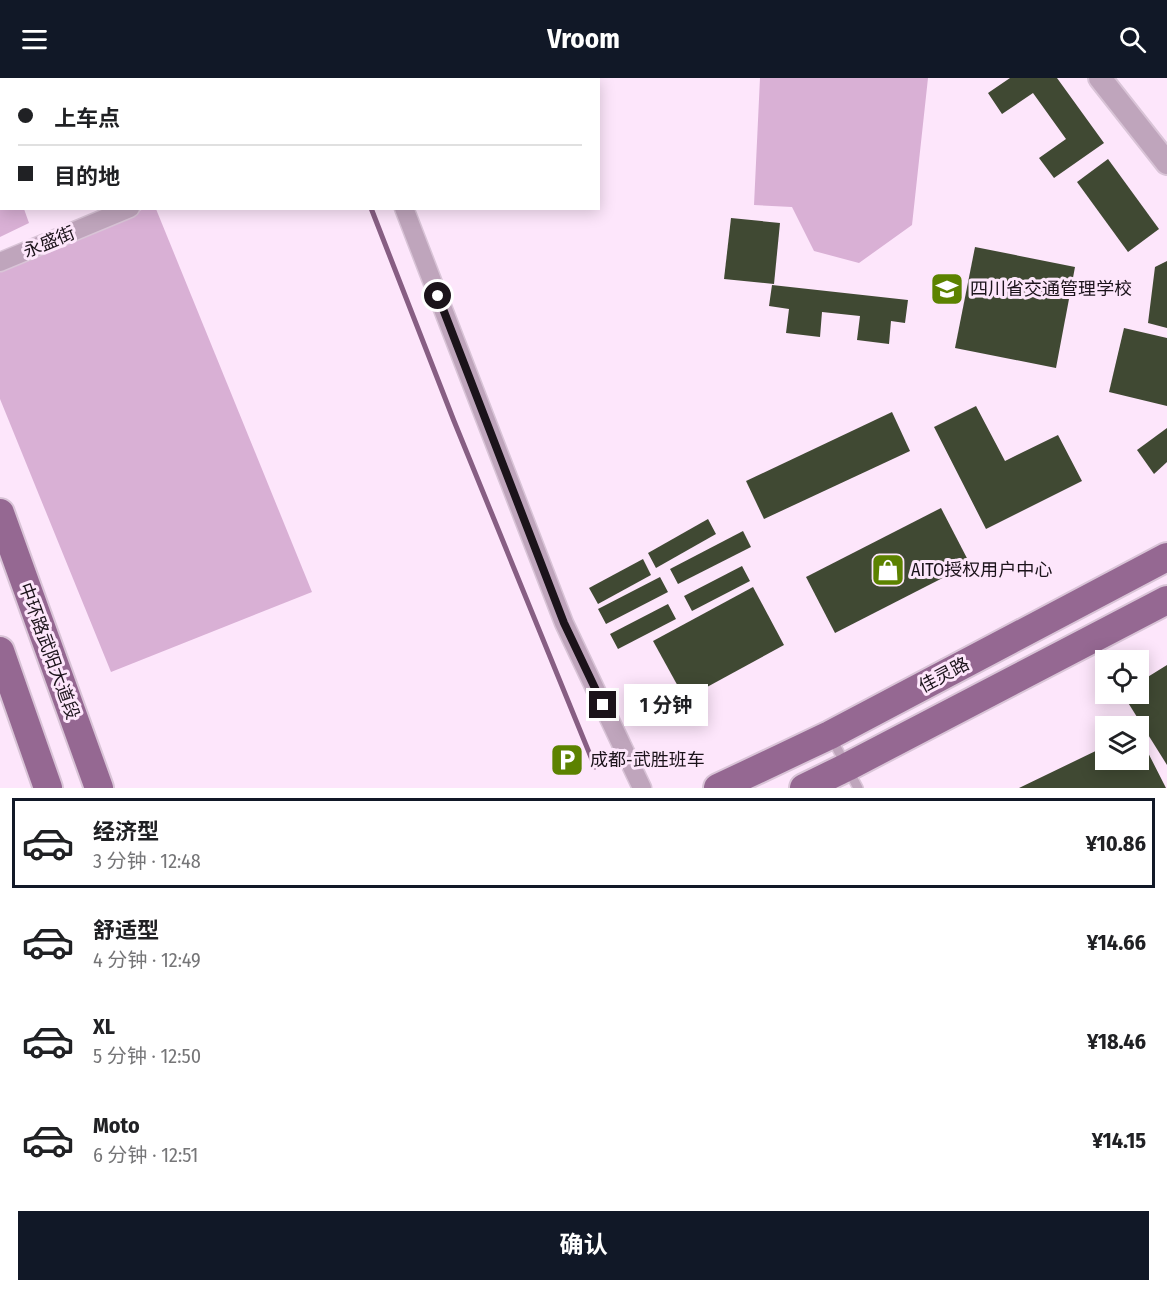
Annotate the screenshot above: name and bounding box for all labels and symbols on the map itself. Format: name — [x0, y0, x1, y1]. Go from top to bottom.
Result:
street label: 永盛街 — [20, 222, 78, 262]
school or university icon: 四川省交通管理学校 — [929, 271, 965, 307]
place label: 四川省交通管理学校 — [970, 278, 1132, 300]
route start — [424, 282, 451, 309]
shop icon: AITO授权用户中心 — [870, 552, 906, 588]
place label: AITO授权用户中心 — [911, 559, 1052, 581]
street label: 中环路武阳大道段 — [14, 580, 84, 722]
street label: 佳灵路 — [915, 653, 973, 697]
callout: 1 分钟 — [624, 684, 708, 726]
route end — [589, 691, 616, 718]
parking icon: 成都-武胜班车 — [549, 742, 585, 778]
place label: 成都-武胜班车 — [590, 749, 705, 771]

